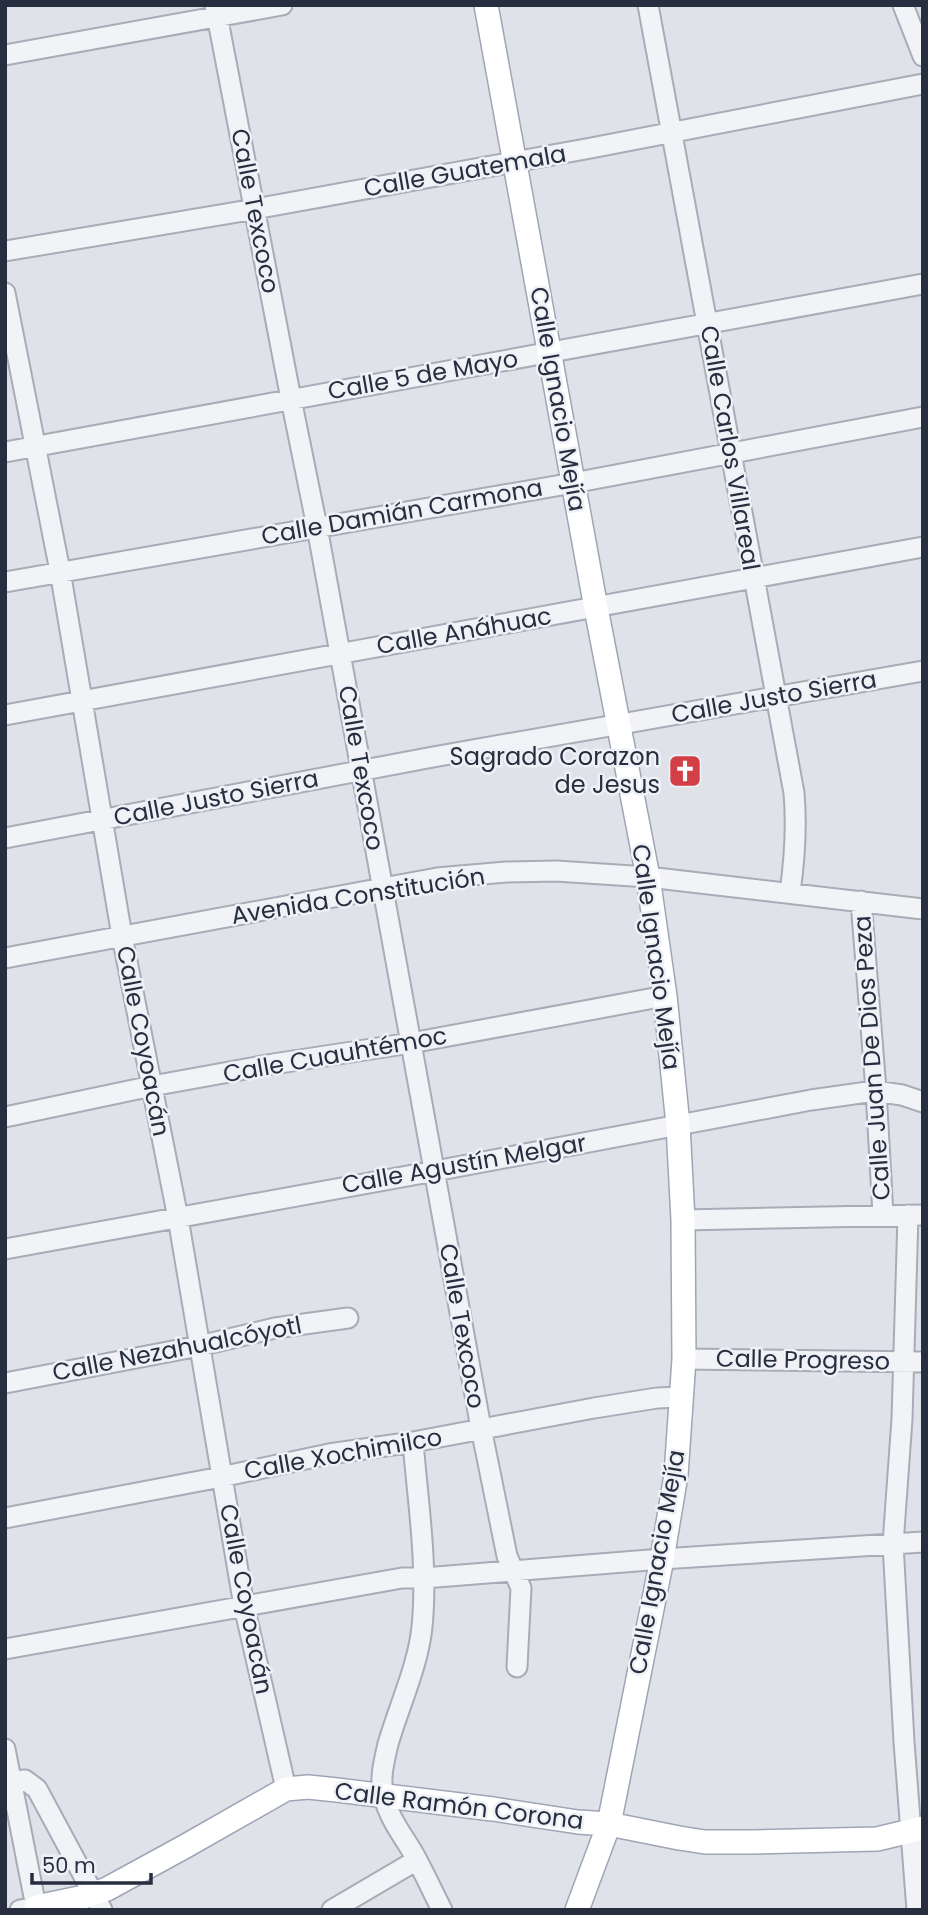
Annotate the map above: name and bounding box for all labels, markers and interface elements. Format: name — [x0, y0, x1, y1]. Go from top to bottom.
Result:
street label: Calle Texcoco — [223, 126, 288, 296]
street label: Calle Guatemala — [361, 136, 569, 205]
street label: Calle Ignacio Mejía — [522, 284, 594, 514]
street label: Calle Carlos Villareal — [693, 323, 768, 573]
street label: Calle 5 de Mayo — [325, 342, 521, 407]
street label: Calle Damián Carmona — [259, 471, 545, 553]
street label: Calle Anáhuac — [374, 599, 554, 662]
street label: Calle Justo Sierra — [669, 662, 879, 731]
street label: Calle Texcoco — [331, 683, 392, 853]
place label: Sagrado Corazon de Jesus — [450, 740, 660, 801]
church icon: Sagrado Corazon de Jesus — [666, 752, 704, 790]
street label: Calle Justo Sierra — [111, 761, 321, 834]
street label: Calle Ignacio Mejía — [624, 842, 689, 1072]
street label: Avenida Constitución — [229, 859, 487, 932]
street label: Calle Juan De Dios Peza — [845, 915, 898, 1201]
street label: Calle Coyoacán — [109, 943, 178, 1139]
street label: Calle Cuauhtémoc — [220, 1019, 450, 1090]
street label: Calle Agustín Melgar — [339, 1126, 589, 1201]
street label: Calle Texcoco — [432, 1241, 493, 1411]
street label: Calle Nezahualcóyotl — [50, 1308, 304, 1389]
street label: Calle Progreso — [716, 1341, 890, 1378]
street label: Calle Xochimilco — [241, 1420, 444, 1487]
street label: Calle Ignacio Mejía — [621, 1447, 693, 1677]
street label: Calle Coyoacán — [212, 1501, 281, 1697]
street label: Calle Ramón Corona — [333, 1774, 585, 1837]
scale bar — [32, 1842, 150, 1886]
text: 50 m — [42, 1851, 96, 1880]

